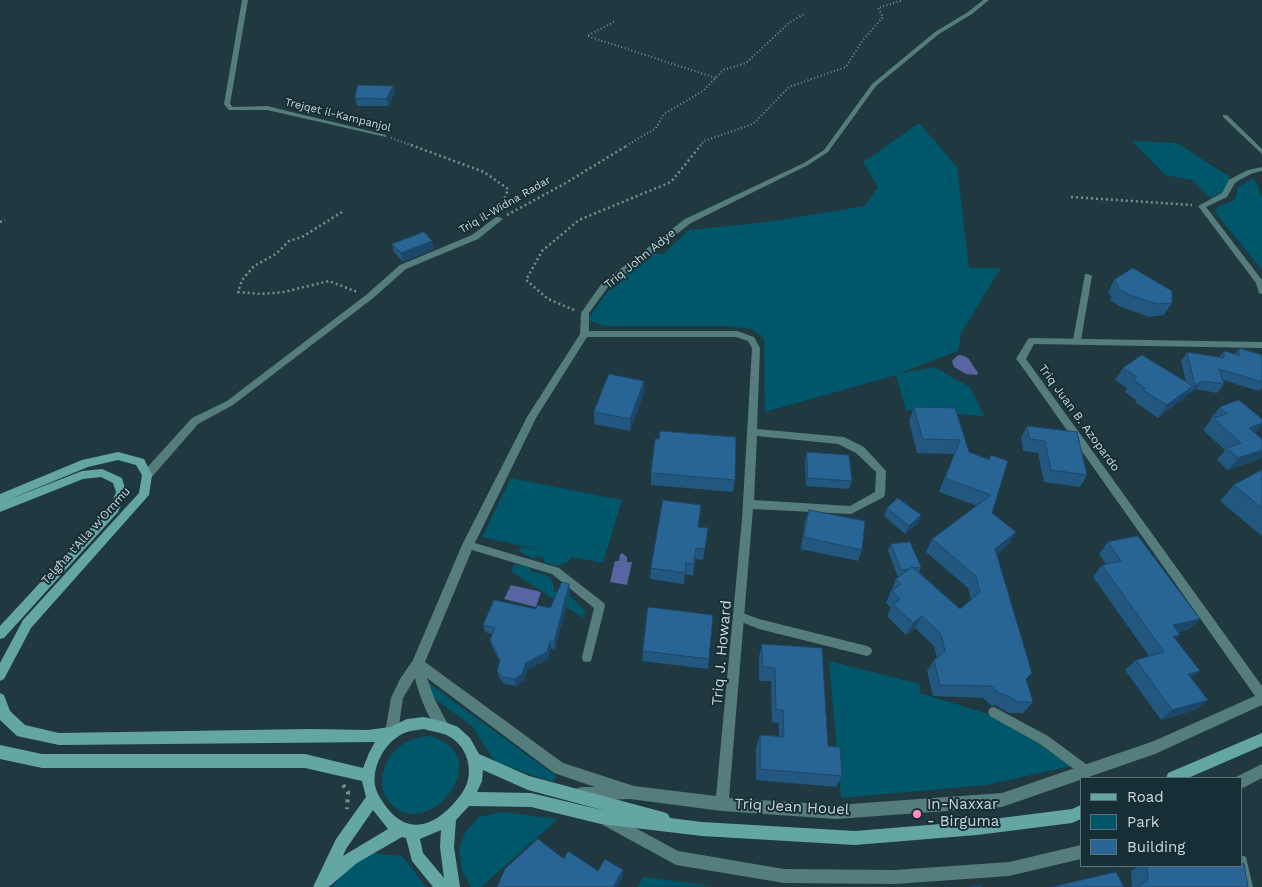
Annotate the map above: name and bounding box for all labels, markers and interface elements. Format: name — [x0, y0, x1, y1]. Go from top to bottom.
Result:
street label: Trejqet il-Kampanjol — [284, 95, 392, 135]
street label: Triq il-Widna Radar — [457, 173, 553, 237]
street label: Triq John Adye — [601, 226, 679, 292]
street label: Triq Juan B. Azopardo — [1035, 362, 1123, 474]
street label: Telgħa t'Alla w'Ommu — [38, 484, 134, 588]
street label: Triq J. Howard — [708, 600, 736, 706]
legend — [1080, 777, 1242, 867]
text: Road — [1127, 788, 1164, 806]
street label: Triq Jean Houel — [734, 795, 850, 819]
place label: In-Naxxar - Birguma — [927, 796, 999, 831]
marker: In-Naxxar - Birguma — [911, 808, 923, 820]
text: Park — [1127, 813, 1159, 831]
text: Building — [1127, 838, 1185, 856]

